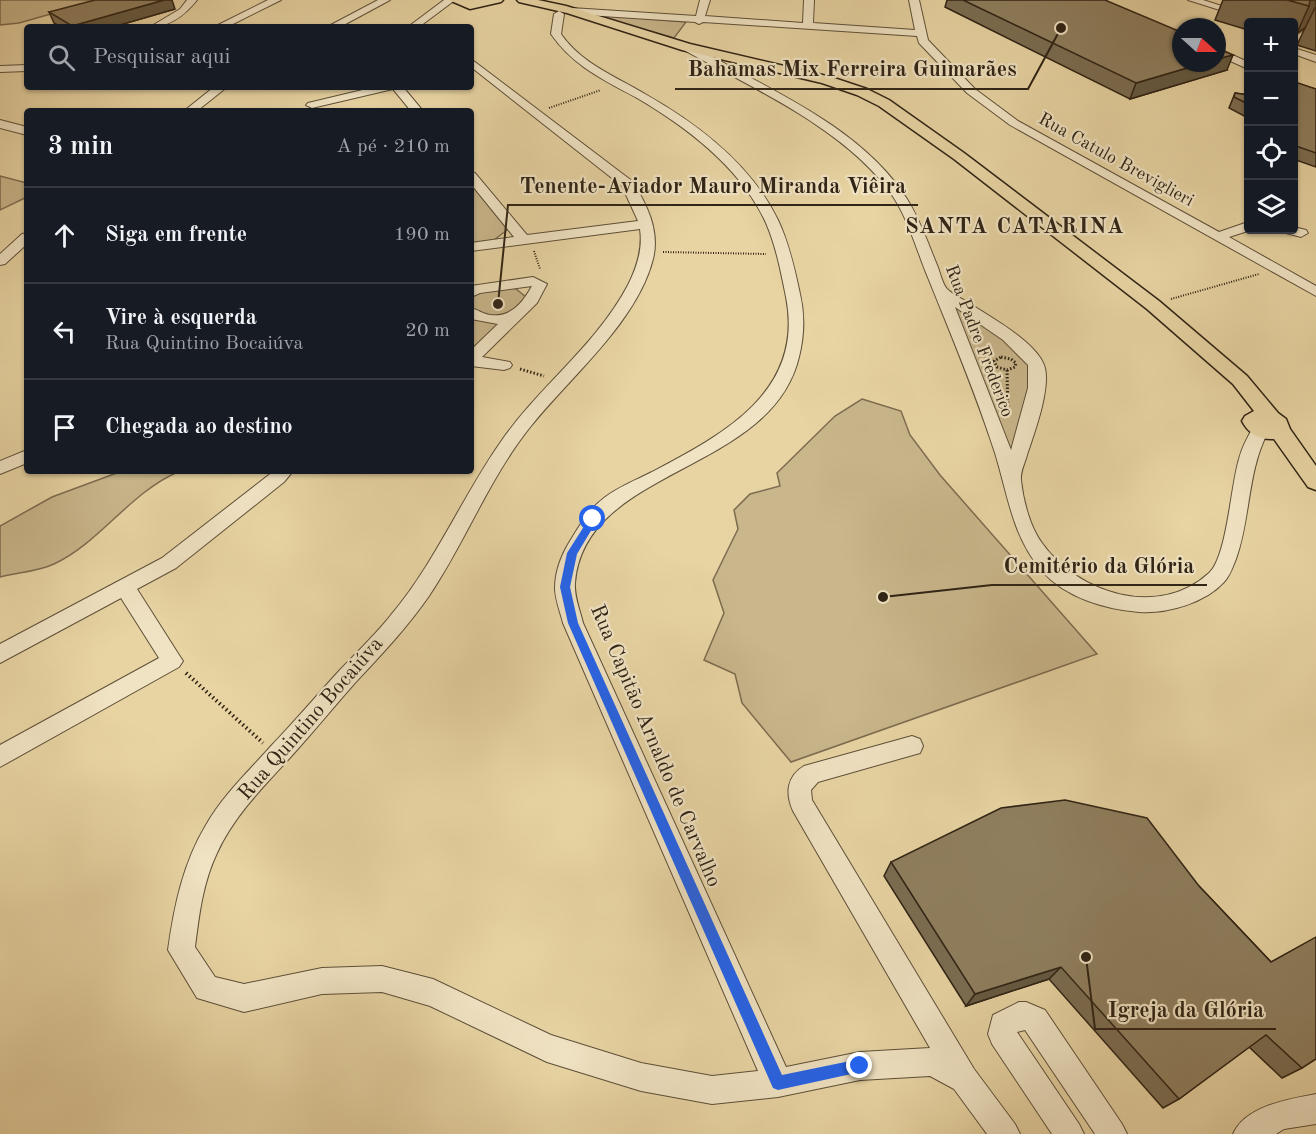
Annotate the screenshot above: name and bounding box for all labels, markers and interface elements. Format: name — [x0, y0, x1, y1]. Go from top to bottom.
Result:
north arrow — [1172, 18, 1226, 72]
map controls — [1244, 18, 1298, 234]
button: + — [1244, 18, 1298, 72]
search box — [24, 24, 474, 90]
icon: search — [45, 41, 78, 74]
text: Pesquisar aqui — [93, 46, 230, 68]
callout: Bahamas Mix Ferreira Guimarães — [675, 49, 1028, 89]
text: Bahamas Mix Ferreira Guimarães — [687, 59, 1017, 81]
button: − — [1244, 72, 1298, 126]
street label: Rua Catulo Breviglieri — [1035, 110, 1197, 210]
button: locate — [1244, 126, 1298, 180]
text: 3 min — [48, 134, 113, 160]
text: A pé · 210 m — [336, 137, 450, 157]
callout: Tenente-Aviador Mauro Miranda Viêira — [508, 165, 918, 205]
text: Tenente-Aviador Mauro Miranda Viêira — [520, 176, 906, 198]
button: layers — [1244, 180, 1298, 234]
district label: SANTA CATARINA — [905, 216, 1125, 238]
icon: ahead — [48, 219, 81, 252]
text: Siga em frente — [105, 224, 247, 246]
text: 190 m — [394, 225, 450, 245]
street label: Rua Padre Frederico — [942, 262, 1016, 420]
text: Vire à esquerda — [105, 307, 257, 329]
icon: left — [48, 315, 81, 348]
text: 20 m — [405, 321, 450, 341]
text: Rua Quintino Bocaiúva — [105, 334, 303, 354]
icon: arrive — [48, 411, 81, 444]
text: Chegada ao destino — [105, 416, 293, 438]
route start — [579, 505, 605, 531]
callout: Cemitério da Glória — [992, 545, 1207, 585]
text: Cemitério da Glória — [1004, 556, 1194, 578]
street label: Rua Capitão Arnaldo de Carvalho — [586, 602, 724, 890]
street label: Rua Quintino Bocaiúva — [235, 634, 387, 804]
callout: Igreja da Glória — [1095, 989, 1276, 1029]
text: Igreja da Glória — [1108, 1000, 1264, 1022]
route end — [846, 1052, 872, 1078]

